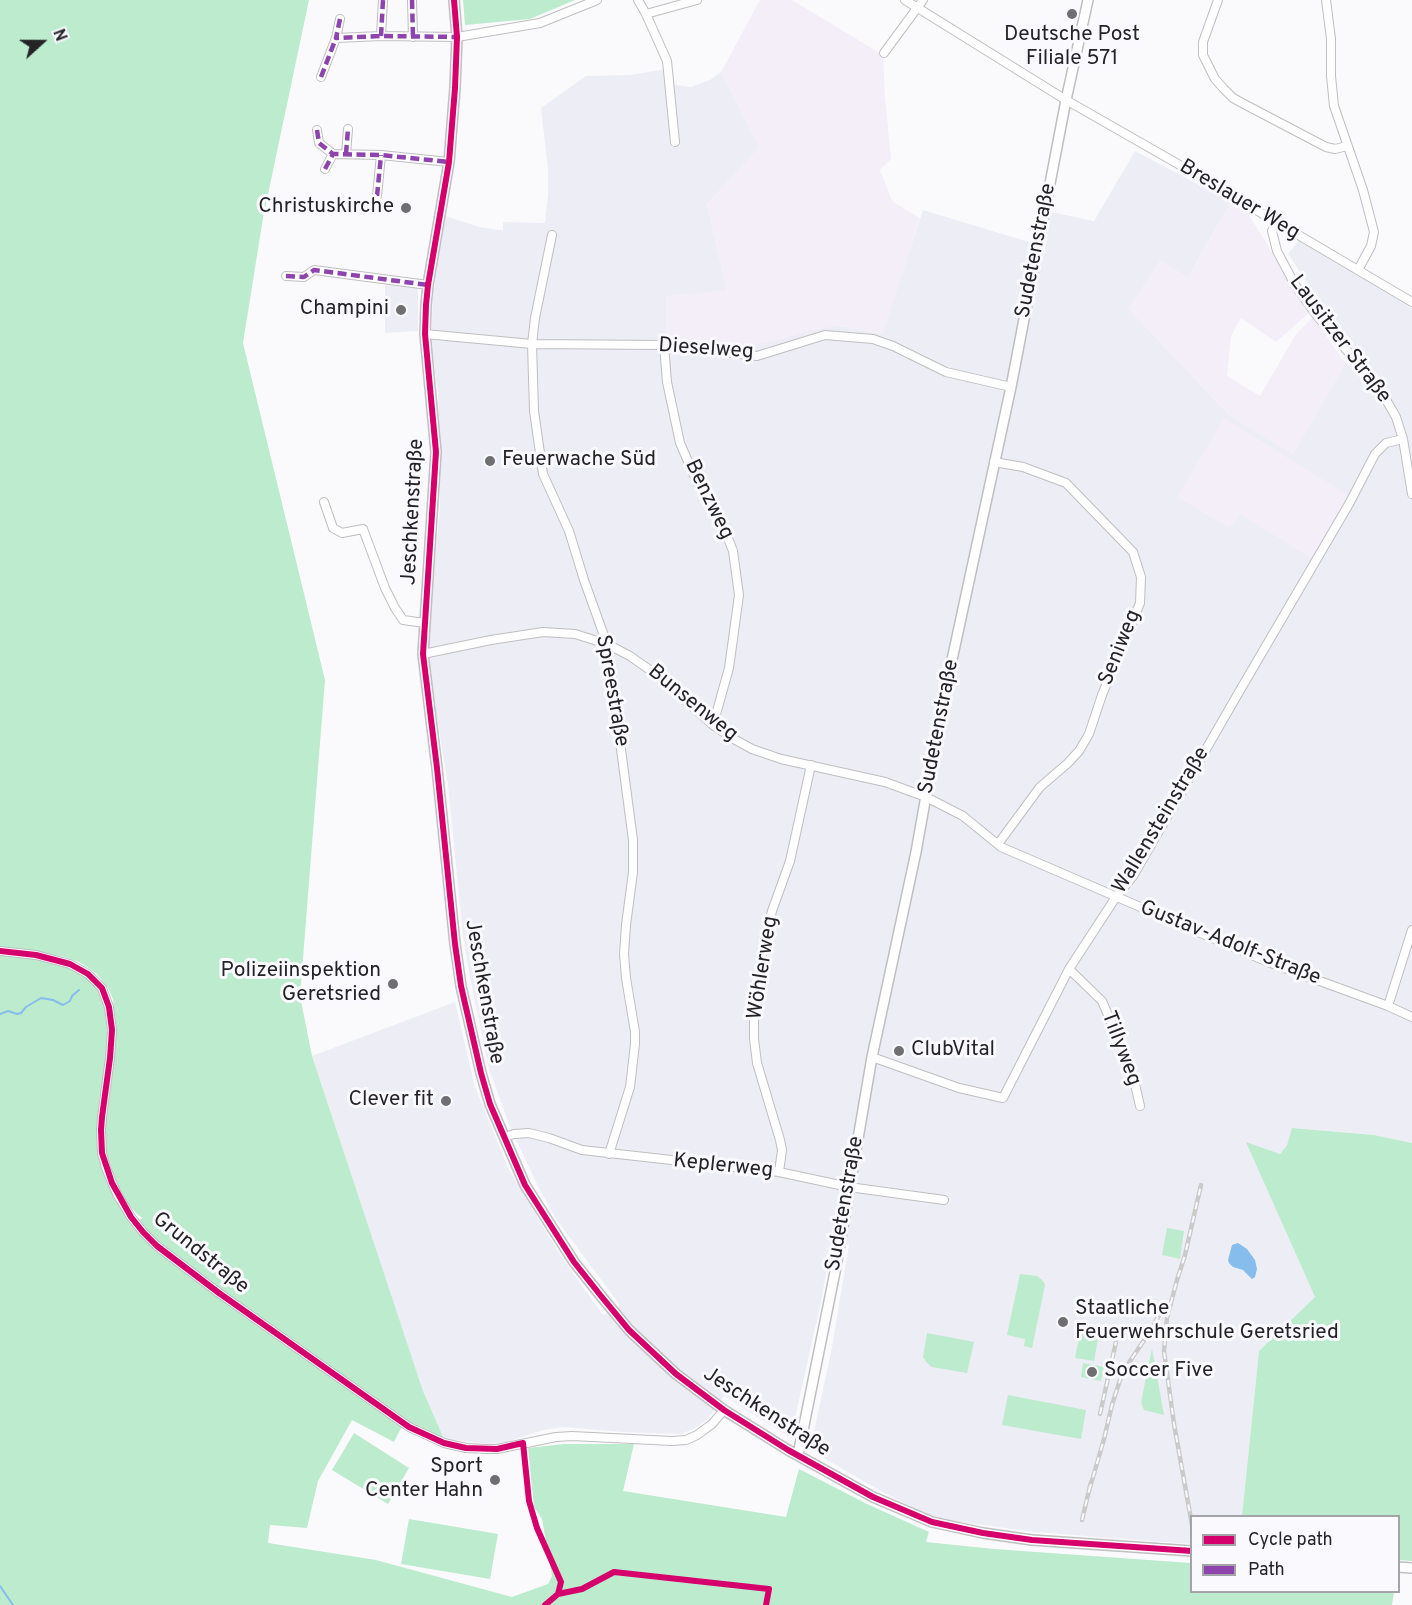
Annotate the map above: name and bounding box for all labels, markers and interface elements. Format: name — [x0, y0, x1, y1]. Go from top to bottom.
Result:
marker: Deutsche Post Filiale 571 — [1065, 7, 1079, 21]
north arrow — [12, 12, 72, 72]
place label: Deutsche Post Filiale 571 — [1004, 23, 1140, 73]
text: N — [47, 27, 70, 45]
street label: Breslauer Weg — [1174, 155, 1304, 247]
street label: Sudetenstraße — [1012, 182, 1062, 320]
place label: Christuskirche — [258, 195, 394, 221]
marker: Christuskirche — [399, 201, 413, 215]
street label: Lausitzer Straße — [1283, 271, 1395, 409]
place label: Champini — [300, 297, 389, 323]
marker: Champini — [394, 303, 408, 317]
street label: Dieselweg — [657, 334, 755, 366]
street label: Jeschkenstraße — [398, 438, 430, 586]
place label: Feuerwache Süd — [502, 448, 656, 474]
marker: Feuerwache Süd — [483, 454, 497, 468]
street label: Benzweg — [678, 456, 738, 544]
street label: Seniweg — [1094, 607, 1148, 689]
street label: Spreestraße — [589, 633, 633, 749]
street label: Sudetenstraße — [915, 658, 965, 796]
street label: Bunsenweg — [642, 660, 742, 748]
street label: Wallensteinstraße — [1108, 743, 1216, 899]
street label: Gustav-Adolf-Straße — [1136, 896, 1324, 992]
street label: Wöhlerweg — [743, 914, 785, 1022]
street label: Jeschkenstraße — [458, 918, 508, 1066]
place label: Polizeiinspektion Geretsried — [220, 959, 381, 1009]
marker: Polizeiinspektion Geretsried — [386, 977, 400, 991]
street label: Tillyweg — [1094, 1008, 1146, 1090]
place label: ClubVital — [911, 1038, 995, 1064]
marker: ClubVital — [892, 1044, 906, 1058]
place label: Clever fit — [349, 1088, 434, 1114]
marker: Clever fit — [439, 1094, 453, 1108]
street label: Sudetenstraße — [822, 1135, 870, 1273]
street label: Keplerweg — [672, 1149, 774, 1185]
street label: Grundstraße — [147, 1207, 253, 1301]
place label: Staatliche Feuerwehrschule Geretsried — [1075, 1297, 1339, 1347]
marker: Staatliche Feuerwehrschule Geretsried — [1056, 1315, 1070, 1329]
place label: Soccer Five — [1104, 1359, 1213, 1385]
street label: Jeschkenstraße — [698, 1362, 834, 1464]
marker: Soccer Five — [1085, 1365, 1099, 1379]
place label: Sport Center Hahn — [365, 1455, 483, 1505]
marker: Sport Center Hahn — [488, 1473, 502, 1487]
legend — [1190, 1515, 1400, 1593]
text: Cycle path — [1248, 1529, 1333, 1552]
text: Path — [1248, 1559, 1285, 1582]

